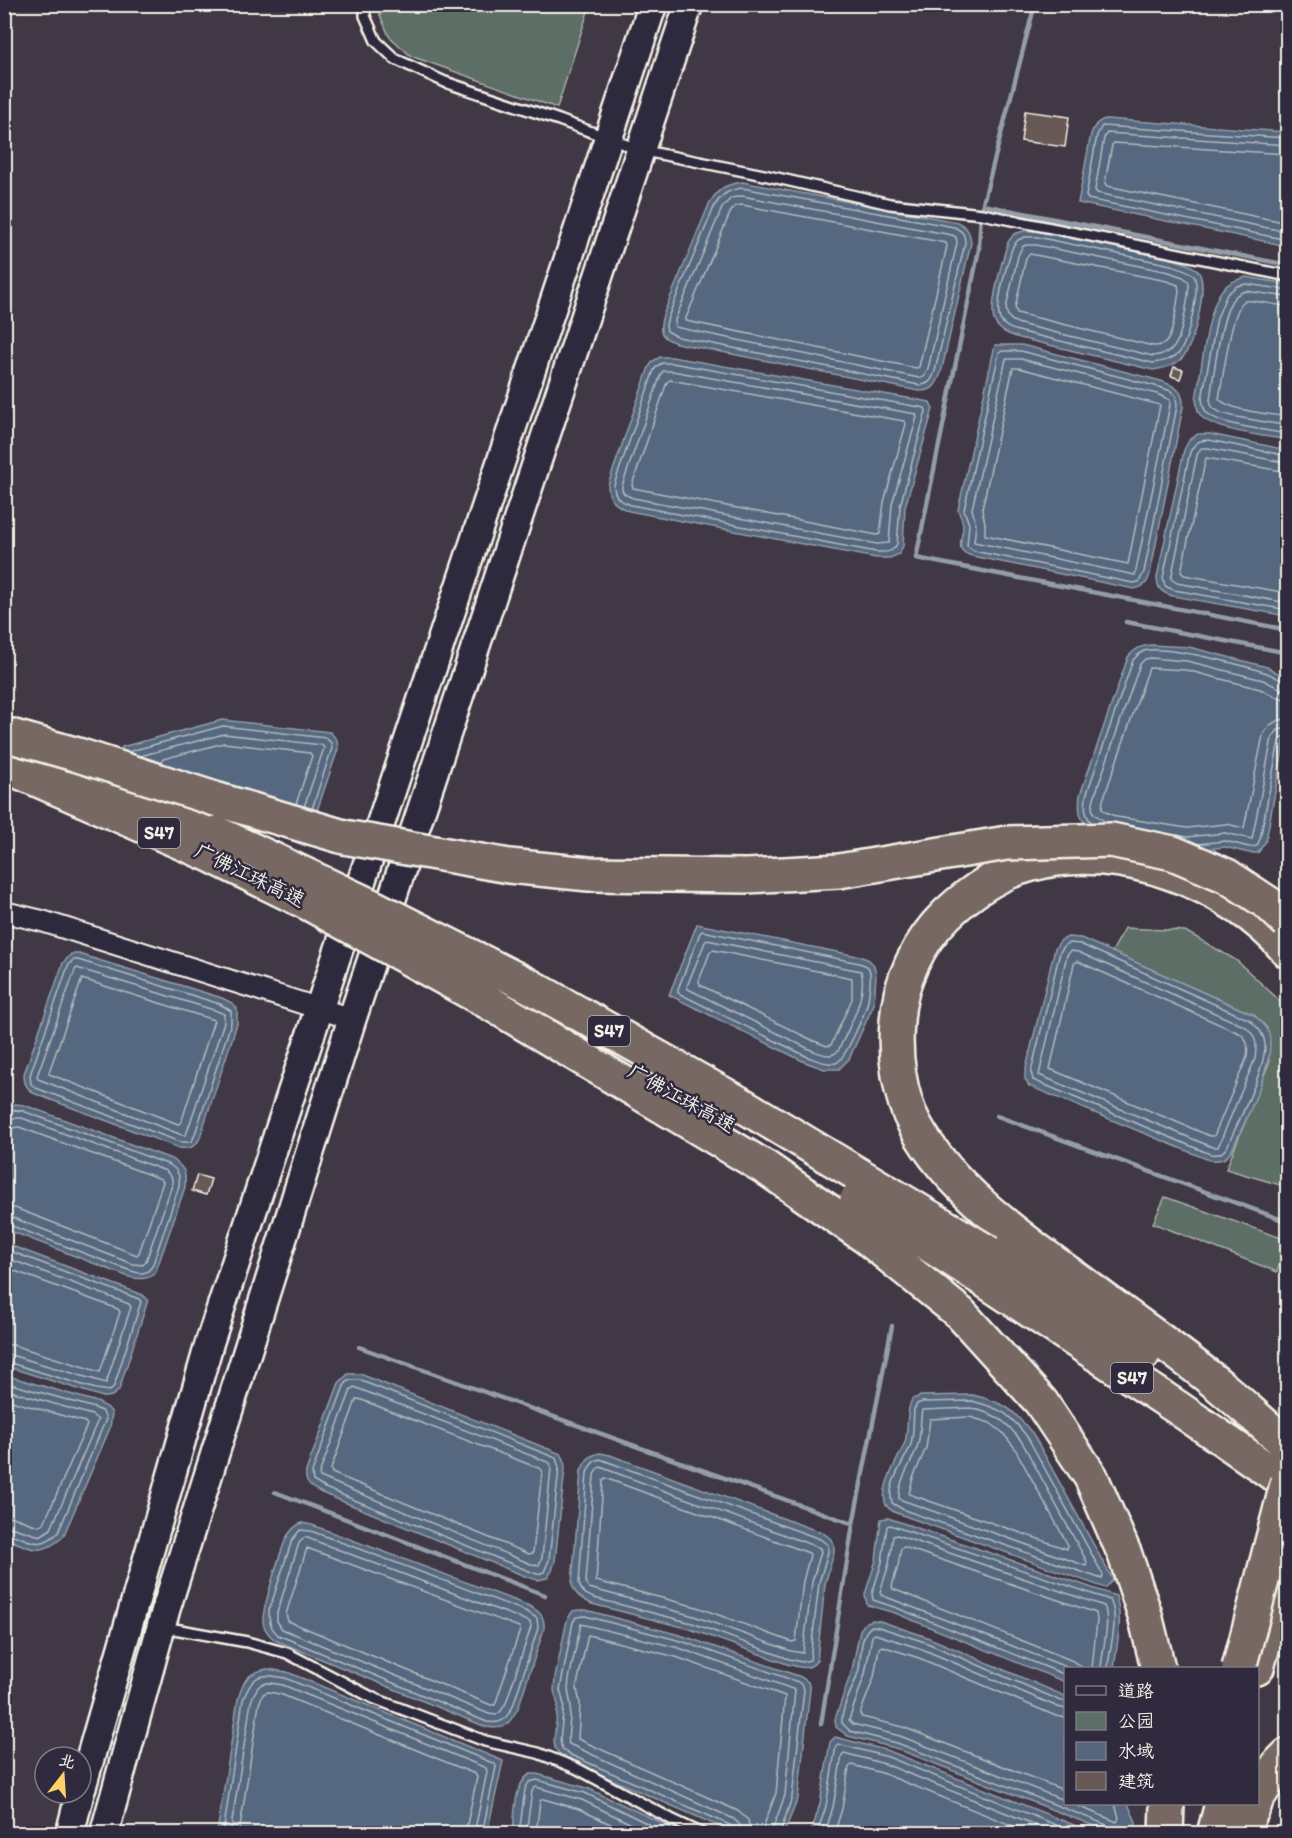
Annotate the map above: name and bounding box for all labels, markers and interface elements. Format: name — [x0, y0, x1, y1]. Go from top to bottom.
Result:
road number: S47 — [138, 818, 180, 848]
street label: 广佛江珠高速 — [191, 838, 309, 912]
road number: S47 — [588, 1016, 630, 1046]
street label: 广佛江珠高速 — [624, 1058, 740, 1138]
road number: S47 — [1111, 1363, 1153, 1393]
legend — [1064, 1667, 1259, 1805]
text: 道路 — [1118, 1680, 1154, 1702]
text: 公园 — [1118, 1710, 1154, 1732]
text: 水域 — [1118, 1740, 1154, 1762]
north arrow — [33, 1745, 93, 1805]
text: 北 — [57, 1750, 78, 1773]
text: 建筑 — [1118, 1770, 1154, 1792]

